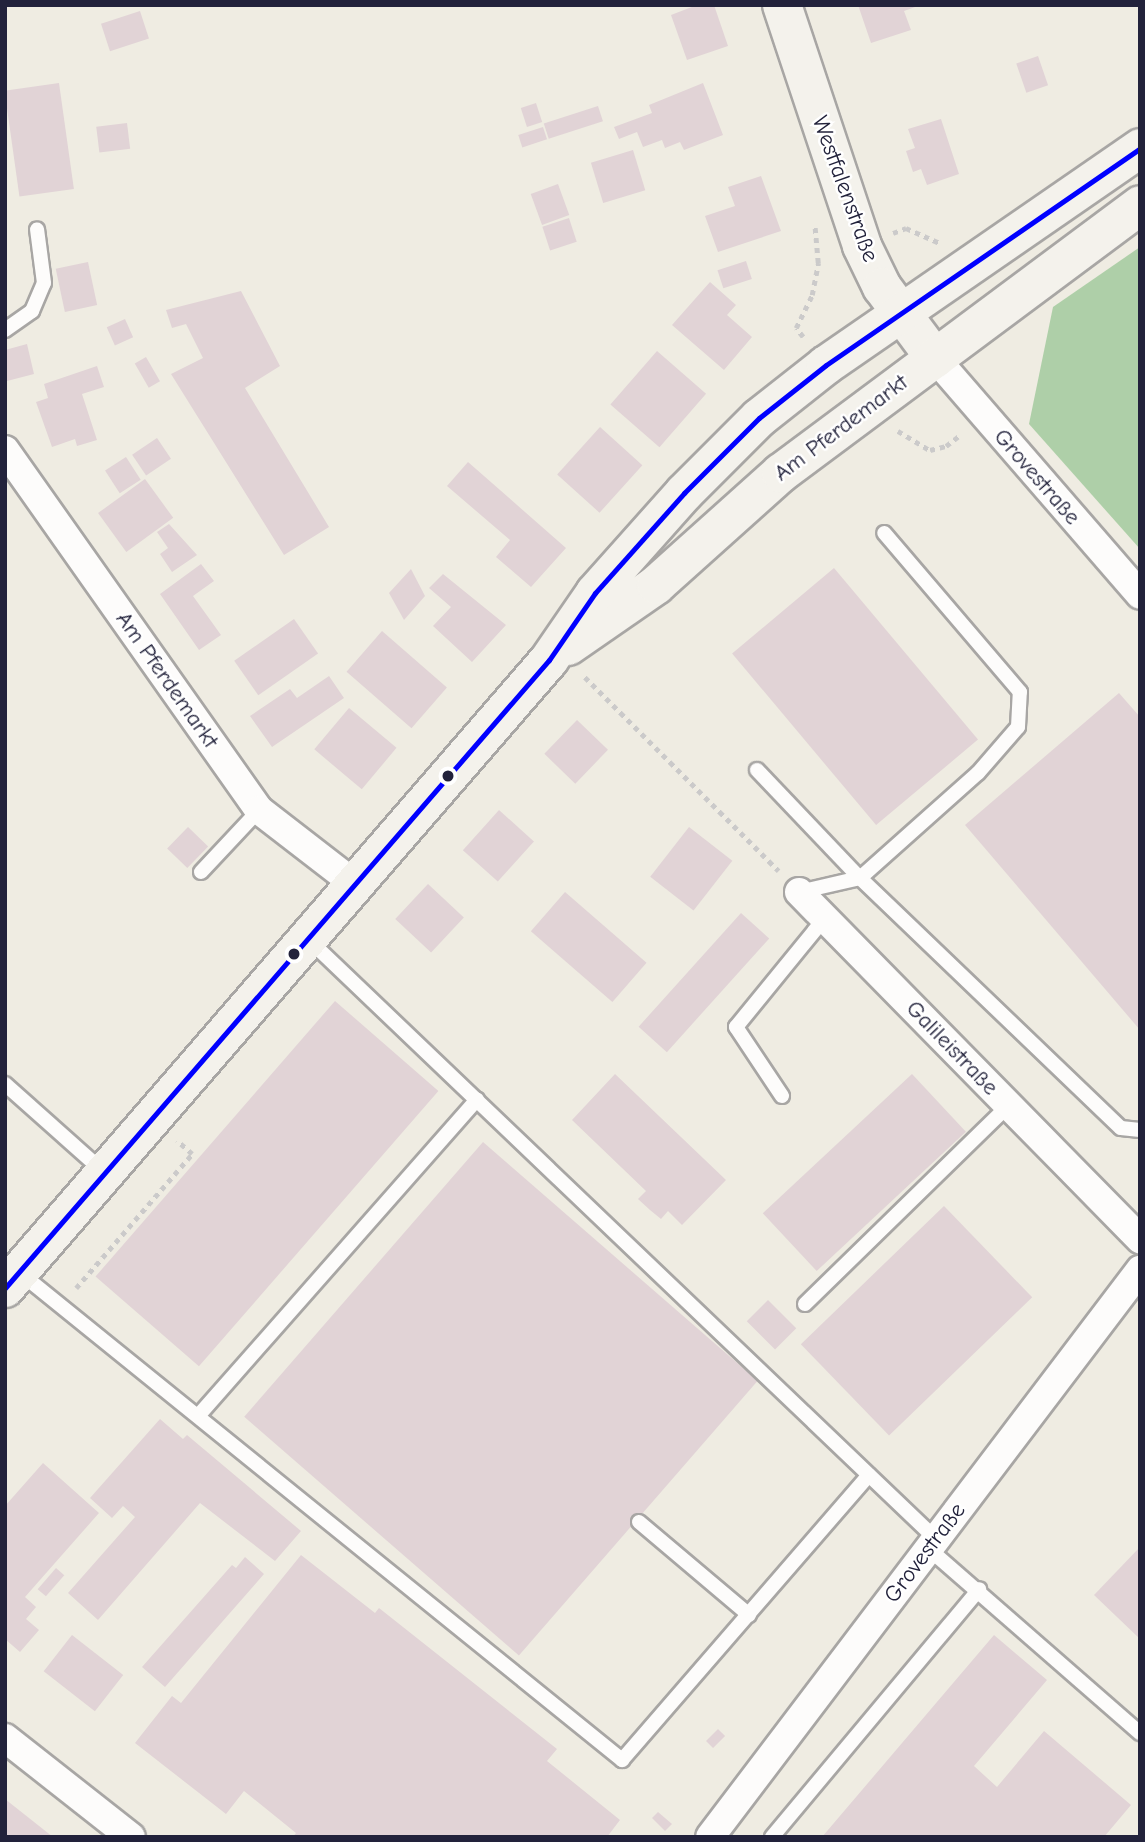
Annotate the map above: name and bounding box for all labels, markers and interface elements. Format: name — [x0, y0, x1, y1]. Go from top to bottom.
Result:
street label: Westfalenstraße — [806, 112, 884, 266]
street label: Am Pferdemarkt — [769, 369, 913, 487]
street label: Grovestraße — [988, 423, 1086, 531]
street label: Am Pferdemarkt — [110, 606, 224, 754]
unlabelled marker — [441, 769, 455, 783]
unlabelled marker — [287, 947, 301, 961]
street label: Galileistraße — [900, 995, 1004, 1101]
street label: Grovestraße — [878, 1498, 972, 1608]

